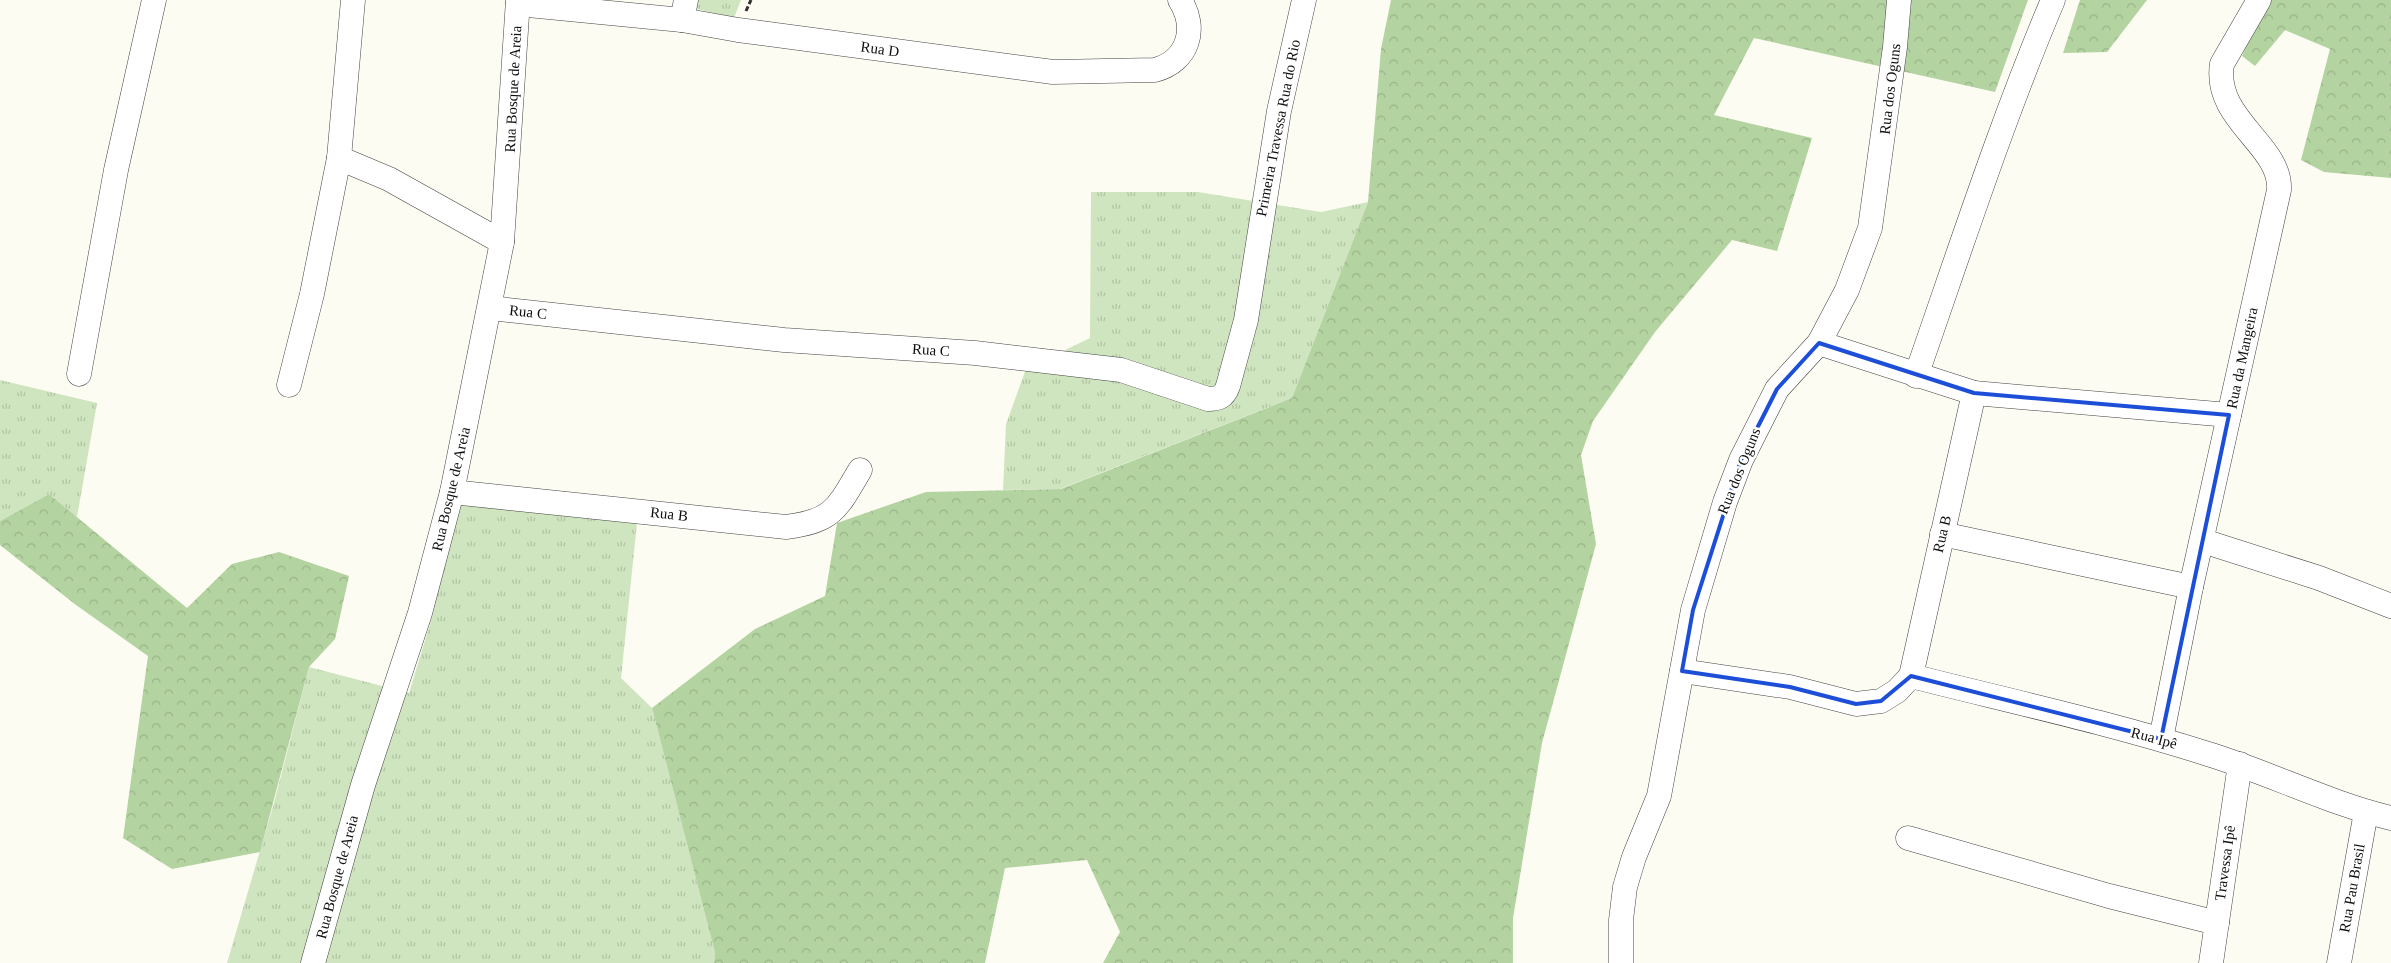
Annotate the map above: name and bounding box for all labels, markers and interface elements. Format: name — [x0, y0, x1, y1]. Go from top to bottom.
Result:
street label: Rua Bosque de Areia — [502, 25, 524, 153]
street label: Rua D — [860, 38, 900, 60]
street label: Primeira Travessa Rua do Rio — [1253, 38, 1303, 218]
street label: Rua dos Oguns — [1876, 42, 1904, 135]
street label: Rua C — [508, 302, 548, 322]
street label: Rua da Mangeira — [2223, 305, 2261, 410]
street label: Rua C — [912, 341, 950, 359]
street label: Rua Bosque de Areia — [429, 425, 473, 553]
street label: Rua dos Oguns — [1714, 425, 1764, 516]
street label: Rua B — [649, 504, 689, 524]
street label: Rua B — [1930, 514, 1954, 554]
street label: Rua Ipê — [2129, 724, 2179, 752]
street label: Rua Bosque de Areia — [313, 813, 361, 940]
street label: Travessa Ipê — [2212, 824, 2238, 902]
street label: Rua Pau Brasil — [2336, 842, 2368, 934]

